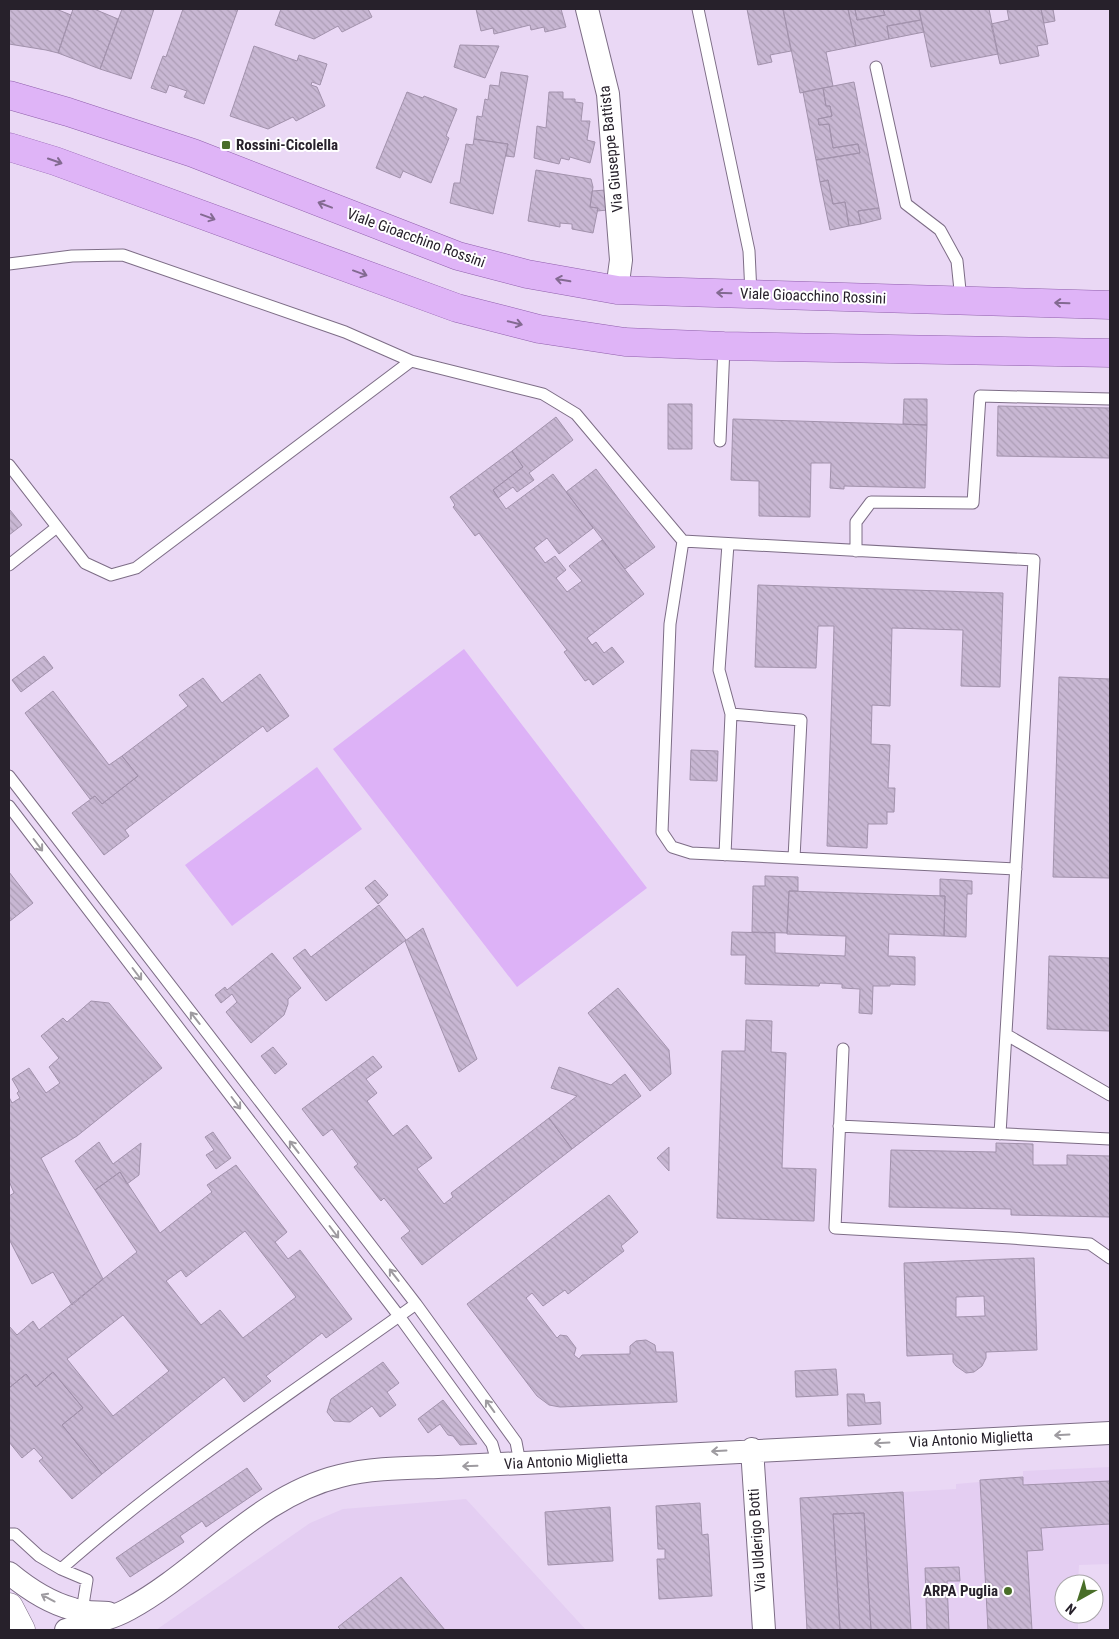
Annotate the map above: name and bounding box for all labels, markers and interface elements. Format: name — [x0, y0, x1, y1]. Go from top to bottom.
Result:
street label: Via Giuseppe Battista — [595, 85, 627, 213]
place label: Rossini-Cicolella — [236, 136, 338, 154]
marker: Rossini-Cicolella — [220, 139, 232, 151]
one-way arrow — [47, 157, 63, 167]
one-way arrow — [318, 200, 333, 209]
street label: Viale Gioacchino Rossini — [344, 205, 488, 271]
one-way arrow — [200, 213, 215, 222]
one-way arrow — [352, 269, 368, 278]
one-way arrow — [555, 275, 571, 285]
street label: Viale Gioacchino Rossini — [740, 284, 886, 308]
one-way arrow — [716, 289, 732, 298]
one-way arrow — [1054, 299, 1070, 308]
one-way arrow — [506, 319, 522, 328]
one-way arrow — [33, 838, 44, 851]
one-way arrow — [132, 967, 142, 981]
one-way arrow — [190, 1011, 200, 1025]
one-way arrow — [230, 1096, 241, 1109]
one-way arrow — [289, 1141, 300, 1154]
one-way arrow — [329, 1225, 340, 1238]
one-way arrow — [388, 1269, 399, 1282]
one-way arrow — [485, 1399, 495, 1413]
street label: Via Antonio Miglietta — [909, 1427, 1033, 1451]
one-way arrow — [1054, 1430, 1070, 1440]
one-way arrow — [874, 1439, 890, 1448]
one-way arrow — [712, 1447, 728, 1456]
street label: Via Antonio Miglietta — [504, 1449, 628, 1473]
one-way arrow — [462, 1461, 478, 1471]
street label: Via Ulderigo Botti — [744, 1488, 770, 1592]
north arrow — [1054, 1574, 1104, 1624]
place label: ARPA Puglia — [923, 1582, 998, 1600]
marker: ARPA Puglia — [1002, 1585, 1014, 1597]
one-way arrow — [40, 1593, 55, 1603]
text: N — [1062, 1600, 1079, 1618]

